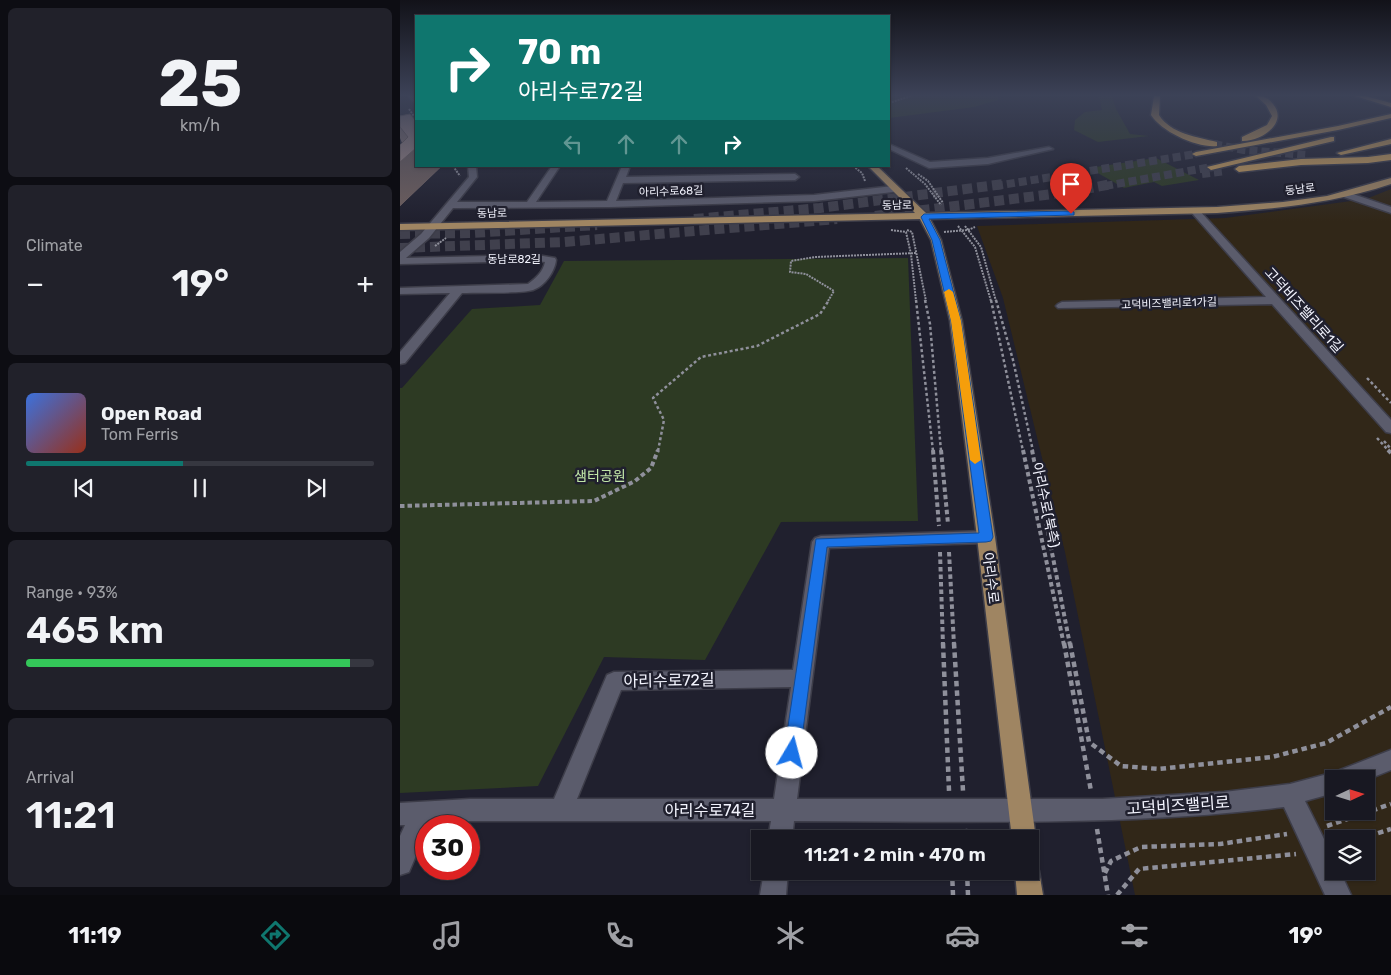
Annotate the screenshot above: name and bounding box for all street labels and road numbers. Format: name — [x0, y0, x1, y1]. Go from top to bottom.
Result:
street label: 동남로 — [1284, 181, 1316, 198]
street label: 아리수로68길 — [639, 184, 703, 199]
street label: 동남로 — [882, 199, 912, 212]
street label: 동남로 — [477, 207, 507, 220]
street label: 동남로82길 — [487, 253, 541, 266]
street label: 고덕비즈밸리로1길 — [1261, 264, 1346, 357]
street label: 고덕비즈밸리로1가길 — [1121, 295, 1217, 312]
street label: 아리수로(북측) — [1028, 461, 1063, 549]
street label: 아리수로 — [979, 551, 1002, 605]
street label: 아리수로72길 — [623, 670, 715, 691]
street label: 고덕비즈밸리로 — [1126, 792, 1230, 819]
street label: 아리수로74길 — [664, 801, 756, 820]

